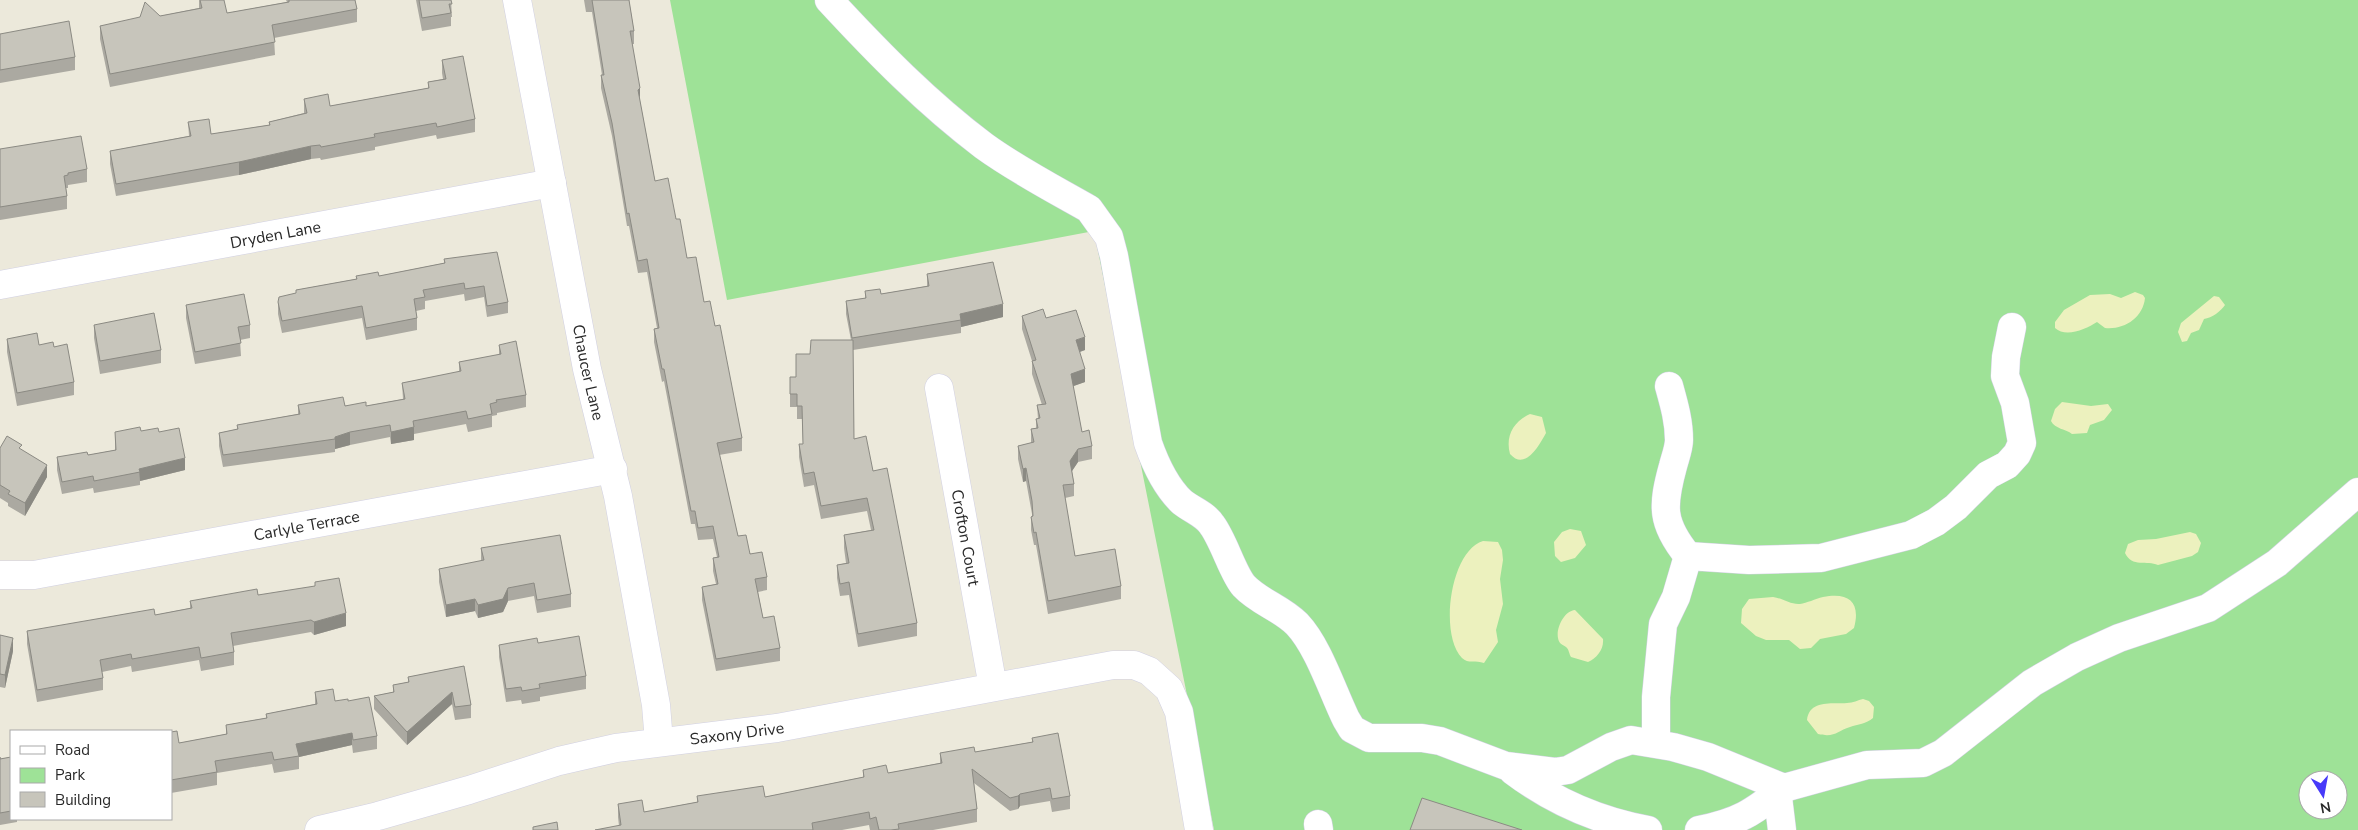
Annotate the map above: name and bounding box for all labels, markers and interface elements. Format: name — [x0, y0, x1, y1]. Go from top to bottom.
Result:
street label: Dryden Lane — [228, 216, 323, 254]
street label: Chaucer Lane — [567, 322, 609, 423]
street label: Crofton Court — [946, 488, 985, 588]
street label: Carlyle Terrace — [252, 506, 361, 547]
street label: Saxony Drive — [689, 717, 786, 751]
legend — [10, 730, 172, 820]
text: Road — [55, 740, 90, 760]
text: Park — [55, 765, 85, 785]
north arrow — [2298, 770, 2348, 820]
text: Building — [55, 790, 111, 810]
text: N — [2318, 797, 2332, 818]

